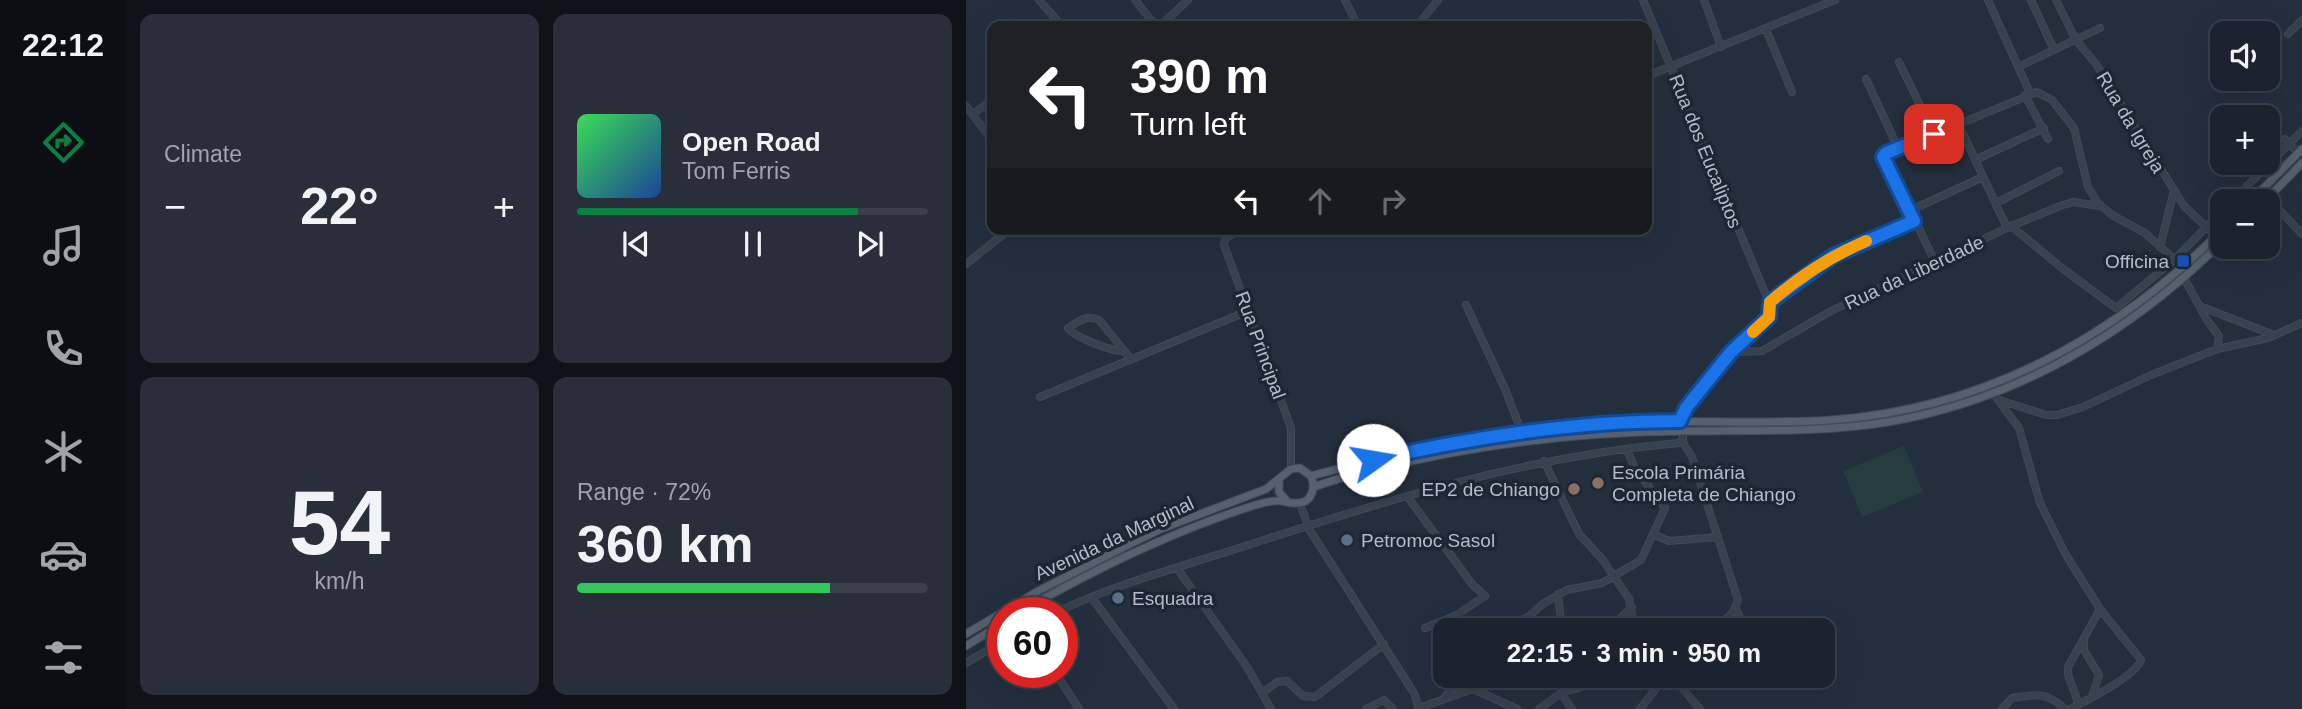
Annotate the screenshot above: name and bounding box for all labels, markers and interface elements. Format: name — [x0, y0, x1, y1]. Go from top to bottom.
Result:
map controls — [2210, 21, 2280, 259]
button: sound — [2210, 21, 2280, 91]
text: 22:12 — [22, 27, 104, 63]
icon: left — [1015, 49, 1106, 140]
text: 390 m — [1130, 49, 1269, 103]
street label: Rua da Igreja — [2092, 68, 2169, 177]
street label: Rua dos Eucaliptos — [1665, 71, 1746, 231]
pin — [1904, 104, 1964, 164]
button: + — [2210, 105, 2280, 175]
text: Turn left — [1130, 106, 1246, 142]
icon: arrive — [1915, 115, 1953, 153]
icon: directions — [39, 118, 88, 167]
text: Open Road — [682, 127, 821, 157]
text: Climate — [164, 141, 242, 167]
text: Tom Ferris — [682, 158, 791, 184]
text: 22° — [300, 177, 379, 235]
icon: left — [1228, 182, 1266, 220]
icon: ahead — [1301, 182, 1339, 220]
icon: right — [1374, 182, 1412, 220]
text: − — [164, 186, 186, 228]
text: + — [493, 186, 515, 228]
button: − — [2210, 189, 2280, 259]
icon: music — [39, 221, 88, 270]
icon: previous — [617, 225, 655, 263]
icon: pause — [734, 225, 772, 263]
icon: next — [851, 225, 889, 263]
street label: Rua da Liberdade — [1841, 231, 1987, 314]
place label: Officina — [2105, 251, 2169, 272]
marker: Officina — [2175, 253, 2191, 269]
street label: Rua Principal — [1231, 288, 1290, 402]
icon: phone — [39, 324, 88, 373]
position arrow — [1336, 423, 1410, 497]
icon: climate — [39, 427, 88, 476]
place label: Escola Primária Completa de Chiango — [1612, 462, 1796, 505]
text: 54 — [289, 472, 390, 573]
marker: Escola Primária Completa de Chiango — [1590, 475, 1606, 491]
text: Range · 72% — [577, 479, 711, 505]
place label: EP2 de Chiango — [1422, 479, 1560, 500]
marker: EP2 de Chiango — [1566, 481, 1582, 497]
street label: Avenida da Marginal — [1031, 492, 1197, 584]
text: 360 km — [577, 515, 753, 573]
icon: car — [39, 530, 88, 579]
place label: Petromoc Sasol — [1361, 530, 1495, 551]
marker: Petromoc Sasol — [1339, 532, 1355, 548]
text: km/h — [315, 568, 364, 594]
place label: Esquadra — [1132, 588, 1214, 609]
marker: Esquadra — [1110, 590, 1126, 606]
speed limit sign: 60 — [987, 597, 1078, 688]
icon: filters — [39, 633, 88, 682]
text: 22:15 · 3 min · 950 m — [1507, 638, 1761, 668]

